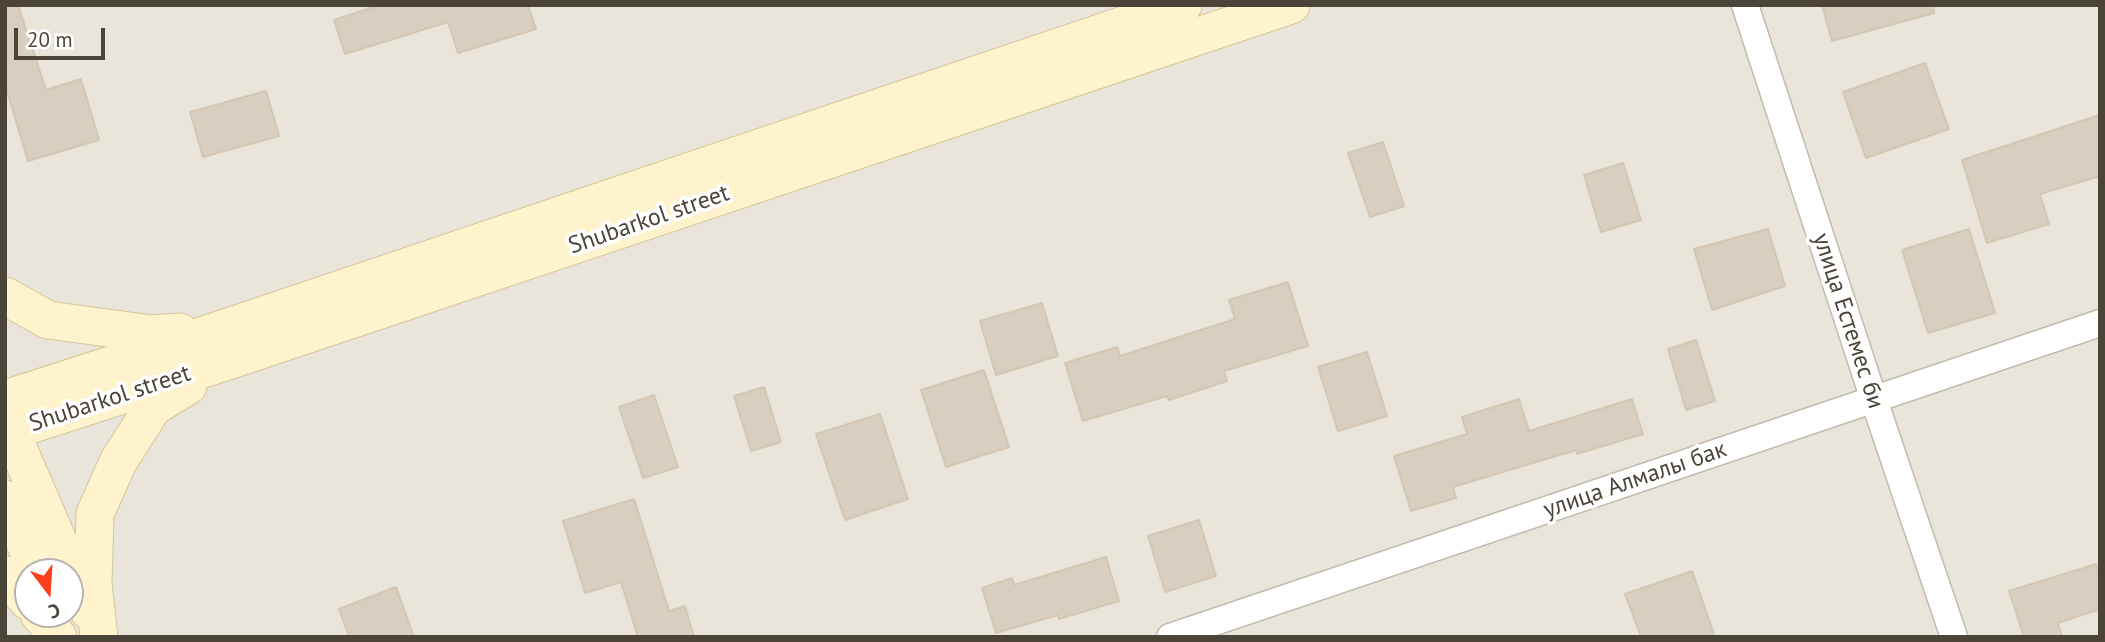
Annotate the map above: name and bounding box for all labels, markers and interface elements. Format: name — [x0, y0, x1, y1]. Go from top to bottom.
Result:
scale bar — [18, 14, 108, 58]
text: 20 m — [27, 26, 73, 53]
street label: Shubarkol street — [565, 179, 733, 261]
street label: улица Естемес би — [1806, 230, 1890, 412]
street label: Shubarkol street — [26, 359, 194, 439]
street label: улица Алмалы бак — [1540, 435, 1730, 525]
north arrow — [14, 558, 84, 628]
text: С — [46, 598, 63, 624]

